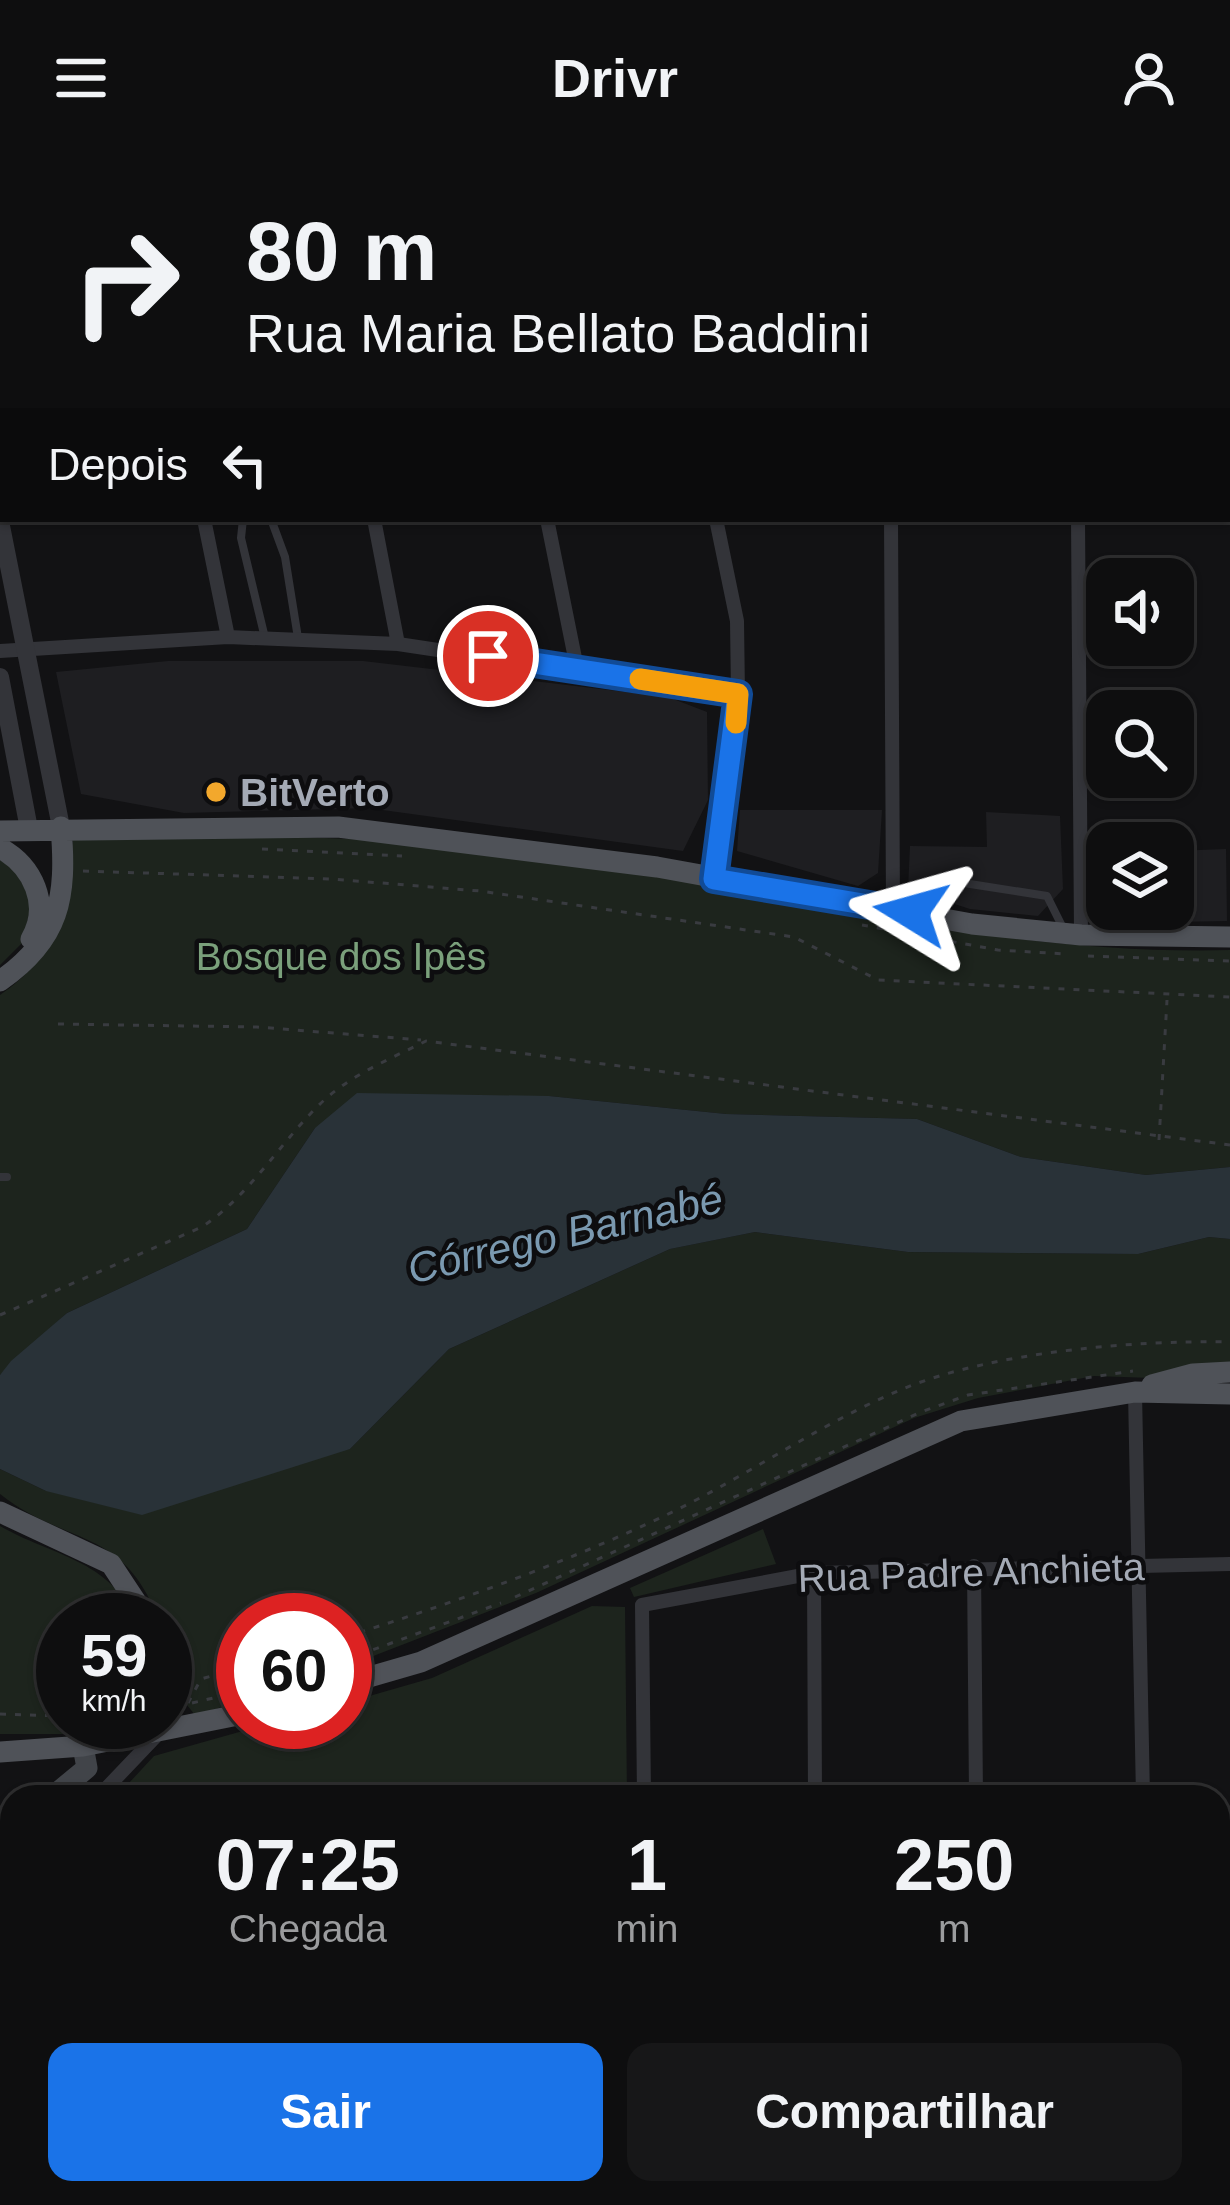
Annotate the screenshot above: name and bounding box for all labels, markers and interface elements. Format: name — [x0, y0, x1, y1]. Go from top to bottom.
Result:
icon: menu — [48, 45, 114, 111]
icon: person — [1116, 45, 1182, 111]
text: Drivr — [552, 48, 678, 108]
icon: right — [48, 204, 204, 360]
text: 80 m — [246, 204, 437, 298]
text: Rua Maria Bellato Baddini — [246, 303, 870, 363]
icon: left — [212, 432, 278, 498]
text: Depois — [48, 439, 188, 490]
map controls — [1086, 558, 1194, 930]
button: sound — [1086, 558, 1194, 666]
pin — [437, 605, 539, 707]
icon: arrive — [455, 623, 521, 689]
button: search — [1086, 690, 1194, 798]
place label: BitVerto — [240, 771, 390, 814]
marker: BitVerto — [203, 779, 229, 805]
button: layers — [1086, 822, 1194, 930]
position arrow — [848, 849, 974, 975]
park label: Bosque dos Ipês — [196, 935, 486, 978]
water label: Córrego Barnabé — [403, 1174, 727, 1293]
street label: Rua Padre Anchieta — [797, 1545, 1145, 1600]
speed limit sign: 60 — [216, 1593, 372, 1749]
text: 59 — [81, 1622, 147, 1689]
text: km/h — [81, 1684, 147, 1717]
text: 07:25 — [216, 1825, 400, 1905]
text: 1 — [627, 1825, 667, 1905]
text: 250 — [894, 1825, 1014, 1905]
text: Chegada — [229, 1907, 387, 1950]
text: min — [616, 1907, 678, 1950]
text: m — [938, 1907, 970, 1950]
button: Sair — [48, 2043, 603, 2181]
button: Compartilhar — [627, 2043, 1182, 2181]

